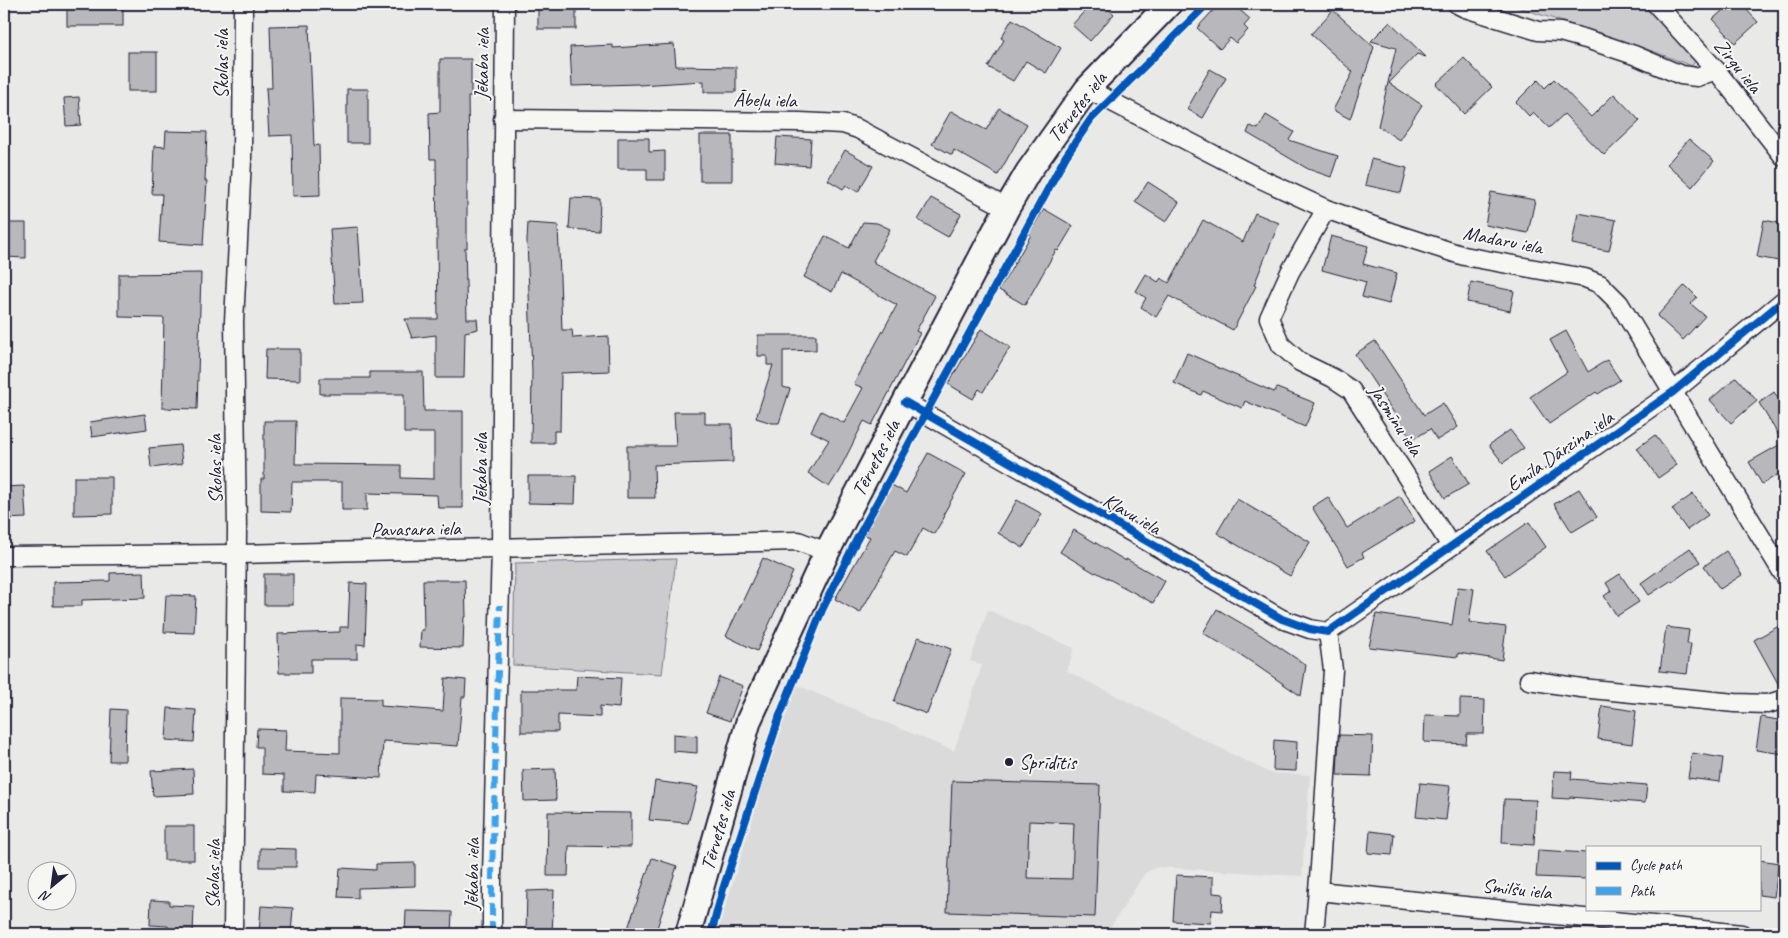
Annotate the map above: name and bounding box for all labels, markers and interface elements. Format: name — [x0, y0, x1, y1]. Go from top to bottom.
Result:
street label: Jēkaba iela — [469, 26, 495, 101]
street label: Skolas iela — [209, 27, 234, 99]
street label: Zirgu iela — [1709, 34, 1769, 100]
street label: Tērvetes iela — [1042, 65, 1113, 147]
street label: Ābeļu iela — [733, 87, 798, 113]
street label: Madaru iela — [1461, 220, 1547, 260]
street label: Jasmīnu iela — [1363, 378, 1429, 462]
street label: Emīla Dārziņa iela — [1502, 404, 1619, 497]
street label: Tērvetes iela — [846, 414, 907, 500]
street label: Jēkaba iela — [468, 431, 493, 506]
street label: Skolas iela — [202, 432, 228, 504]
street label: Kļavu iela — [1099, 488, 1167, 541]
street label: Pavasara iela — [371, 516, 462, 542]
place label: Sprīdītis — [1019, 750, 1078, 775]
marker: Sprīdītis — [1003, 756, 1015, 768]
street label: Tērvetes iela — [695, 785, 742, 873]
street label: Jēkaba iela — [459, 836, 485, 911]
street label: Skolas iela — [200, 837, 226, 909]
legend — [1586, 846, 1760, 910]
text: Cycle path — [1630, 856, 1682, 875]
north arrow — [28, 860, 78, 910]
street label: Smilšu iela — [1481, 873, 1554, 905]
text: Path — [1630, 882, 1656, 901]
text: N — [36, 886, 54, 906]

